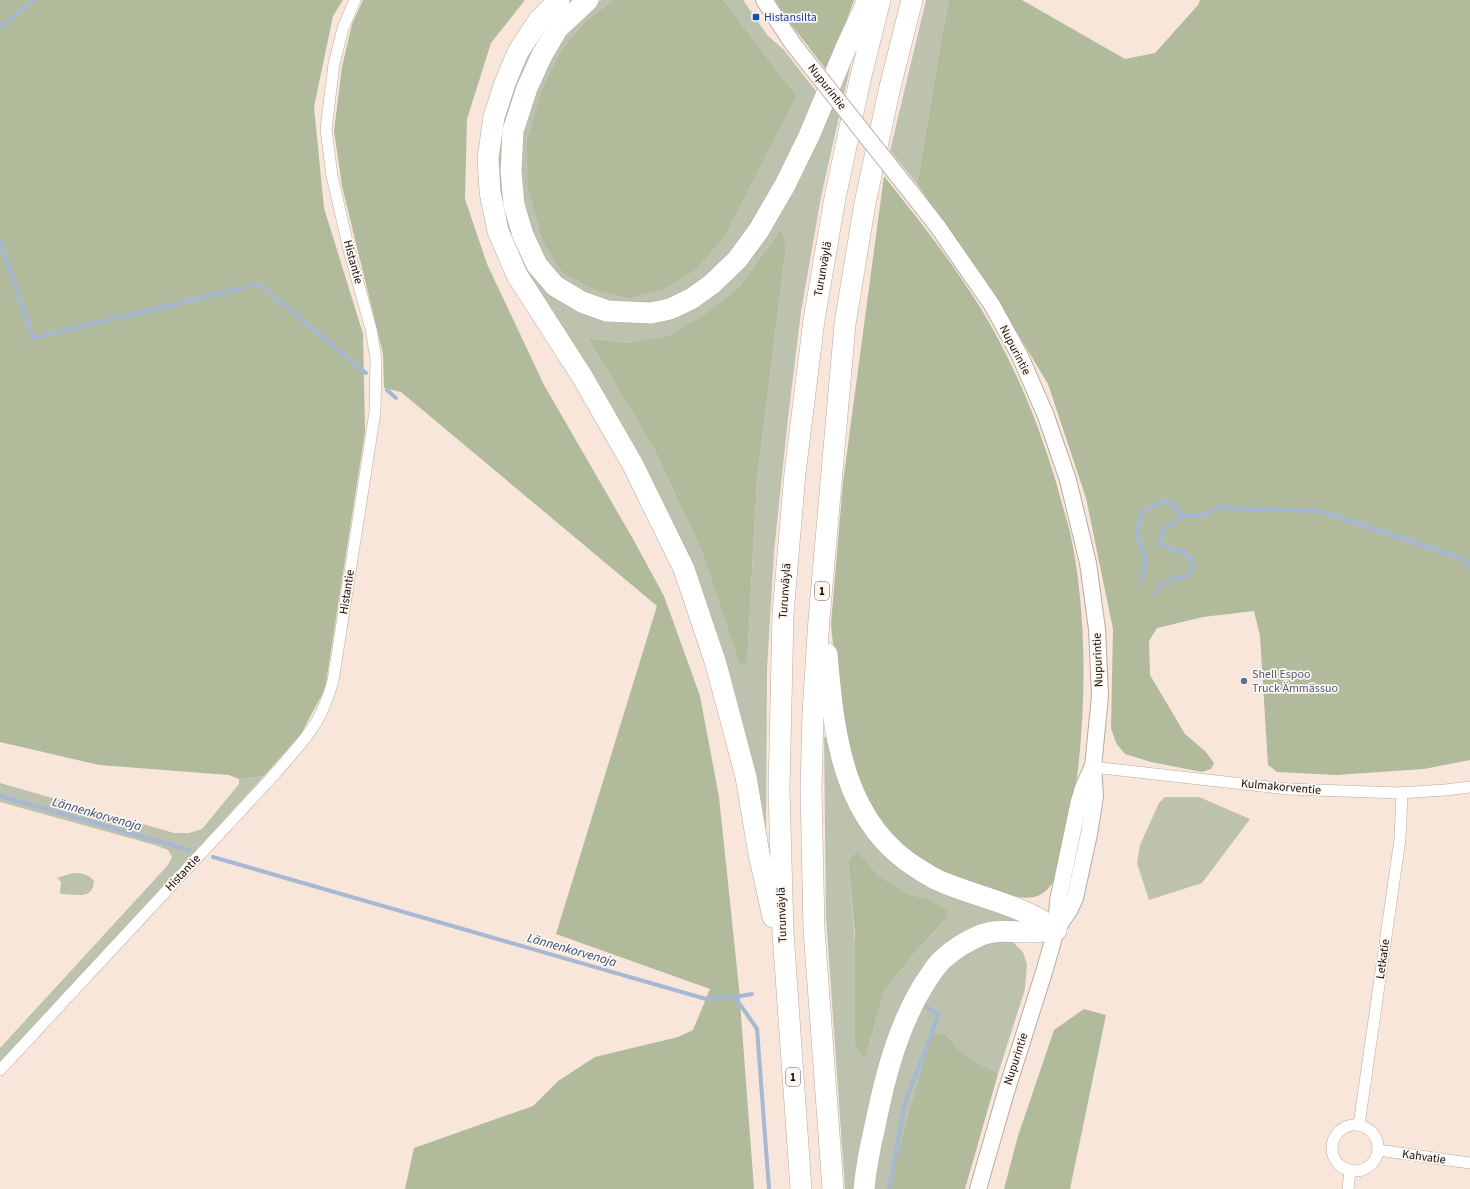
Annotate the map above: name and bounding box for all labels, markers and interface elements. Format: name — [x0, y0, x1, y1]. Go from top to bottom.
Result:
place label: Histansilta — [764, 9, 817, 26]
marker: Histansilta — [751, 12, 761, 22]
street label: Nupurintie — [804, 60, 850, 114]
street label: Histantie — [339, 238, 367, 286]
street label: Turunväylä — [810, 240, 836, 298]
street label: Nupurintie — [995, 322, 1035, 378]
street label: Turunväylä — [775, 563, 795, 619]
street label: Histantie — [335, 568, 359, 616]
road number: 1 — [815, 582, 829, 600]
street label: Nupurintie — [1089, 633, 1107, 687]
place label: Shell Espoo Truck Ämmässuo — [1252, 666, 1338, 697]
marker: Shell Espoo Truck Ämmässuo — [1239, 676, 1249, 686]
street label: Kulmakorventie — [1240, 775, 1322, 799]
water label: Lännenkorvenoja — [50, 793, 144, 835]
street label: Histantie — [161, 851, 205, 895]
street label: Turunväylä — [773, 887, 791, 943]
water label: Lännenkorvenoja — [525, 929, 619, 971]
street label: Letkatie — [1372, 938, 1394, 980]
street label: Nupurintie — [1000, 1031, 1032, 1087]
road number: 1 — [786, 1068, 800, 1086]
street label: Kahvatie — [1401, 1146, 1447, 1168]

